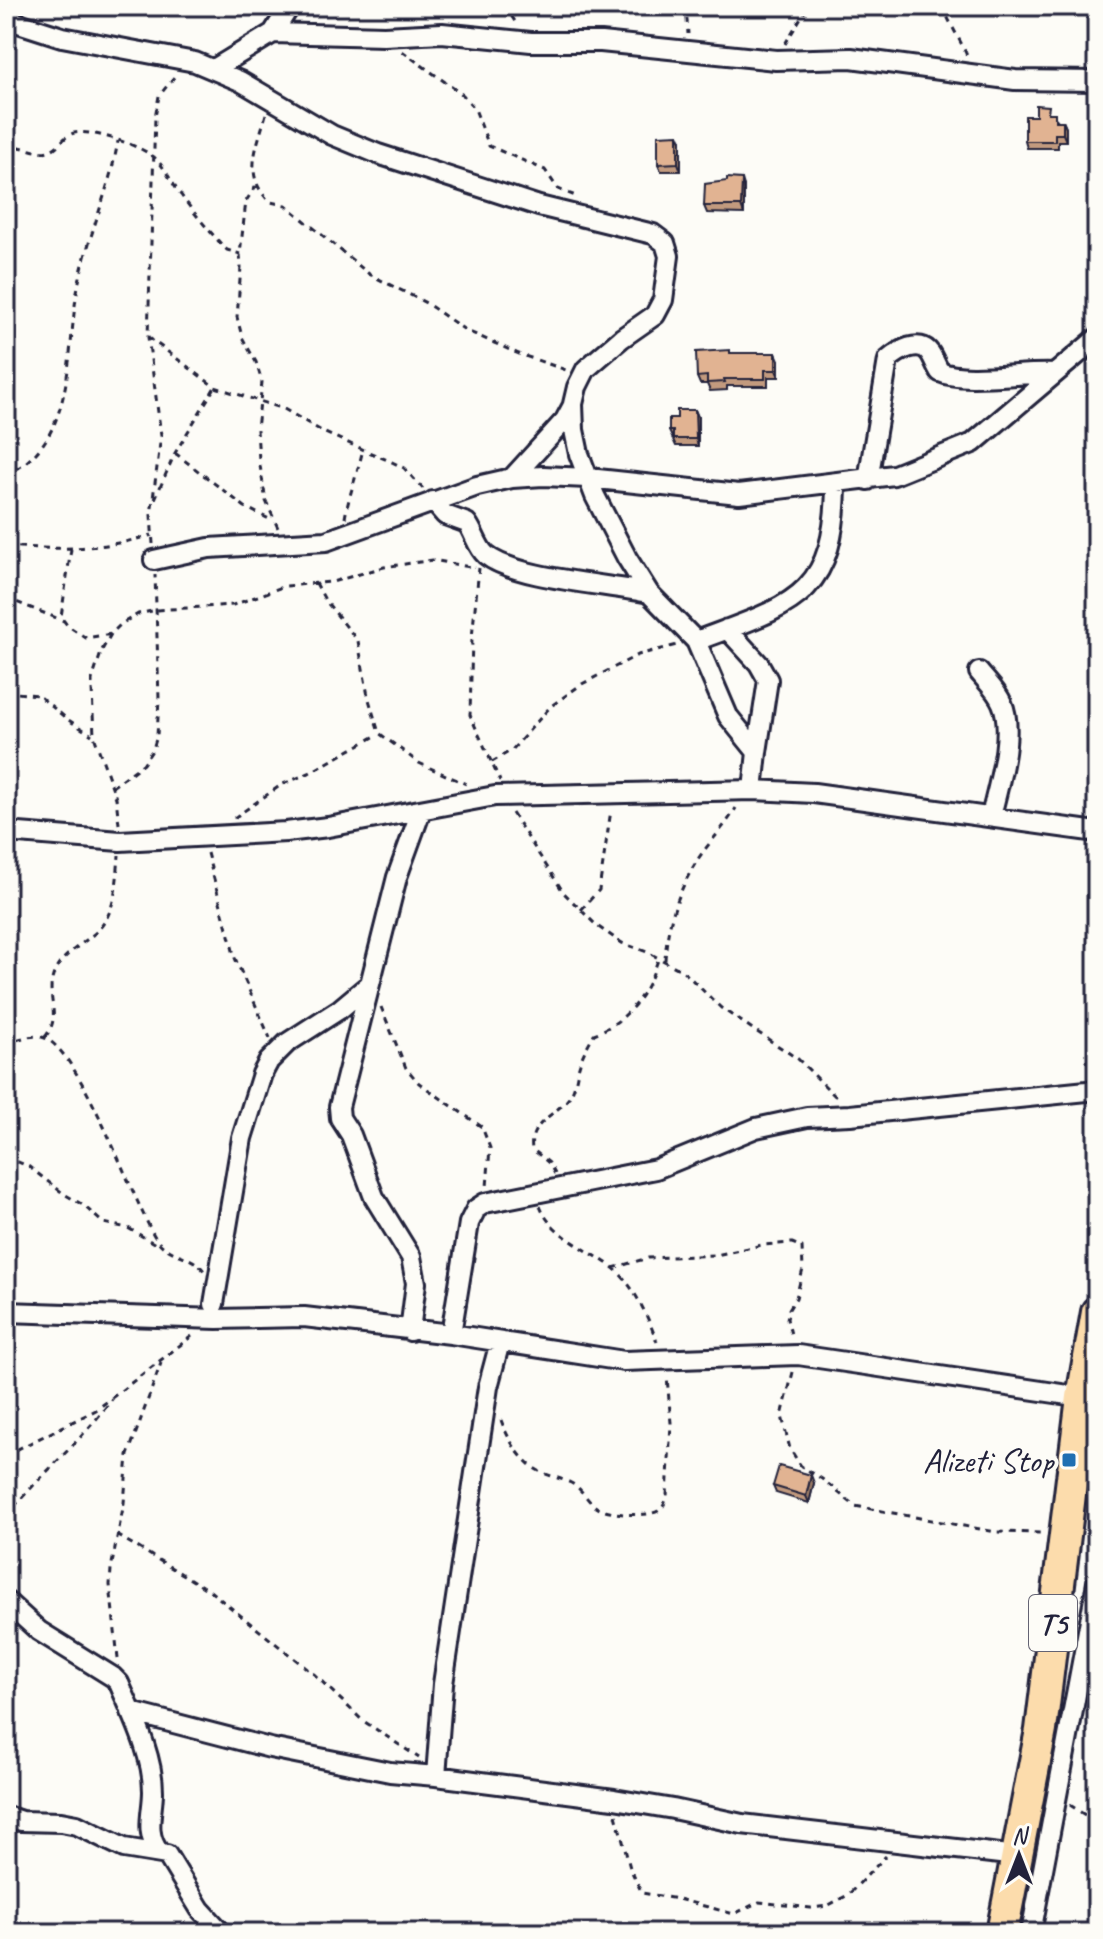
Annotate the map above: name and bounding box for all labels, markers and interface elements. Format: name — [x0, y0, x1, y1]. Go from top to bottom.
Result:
place label: Alizeti Stop — [923, 1439, 1055, 1482]
marker: Alizeti Stop — [1060, 1451, 1078, 1469]
road number: T5 — [1029, 1595, 1077, 1651]
north arrow — [979, 1815, 1059, 1895]
text: N — [1012, 1822, 1029, 1850]

